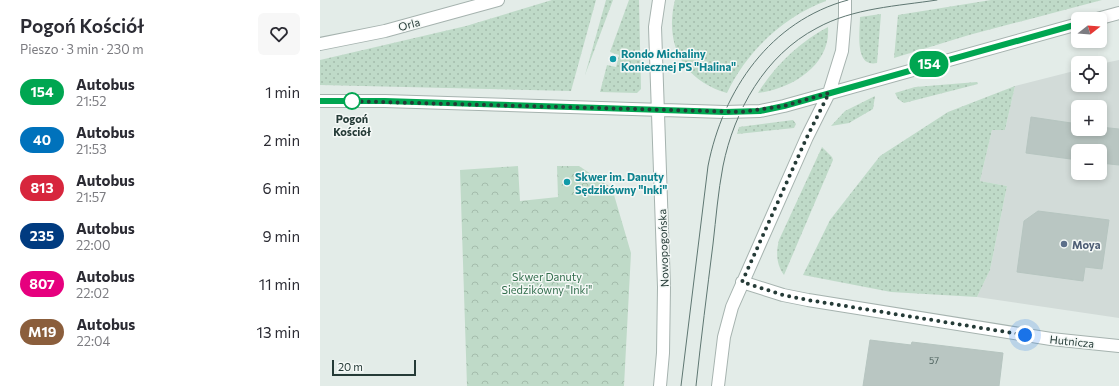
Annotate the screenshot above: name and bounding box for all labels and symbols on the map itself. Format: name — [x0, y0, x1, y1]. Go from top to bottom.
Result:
north arrow — [1071, 12, 1107, 48]
street label: Orla — [397, 15, 421, 33]
place label: Rondo Michaliny Koniecznej PS "Halina" — [621, 47, 736, 73]
line badge: 154 — [906, 51, 952, 77]
marker: Rondo Michaliny Koniecznej PS "Halina" — [608, 54, 618, 64]
marker: Pogoń Kościół — [343, 92, 361, 110]
place label: Pogoń Kościół — [333, 112, 372, 138]
place label: Skwer im. Danuty Sędzikówny "Inki" — [575, 170, 667, 196]
marker: Skwer im. Danuty Sędzikówny "Inki" — [562, 177, 572, 187]
street label: Nowopogońska — [655, 209, 671, 287]
place label: Moya — [1072, 238, 1101, 251]
marker: Moya — [1059, 239, 1069, 249]
park label: Skwer Danuty Siedzikówny "Inki" — [502, 270, 592, 296]
your location — [1015, 325, 1035, 345]
street label: Hutnicza — [1049, 332, 1095, 350]
house number: 57 — [929, 355, 939, 366]
scale bar — [332, 358, 416, 377]

